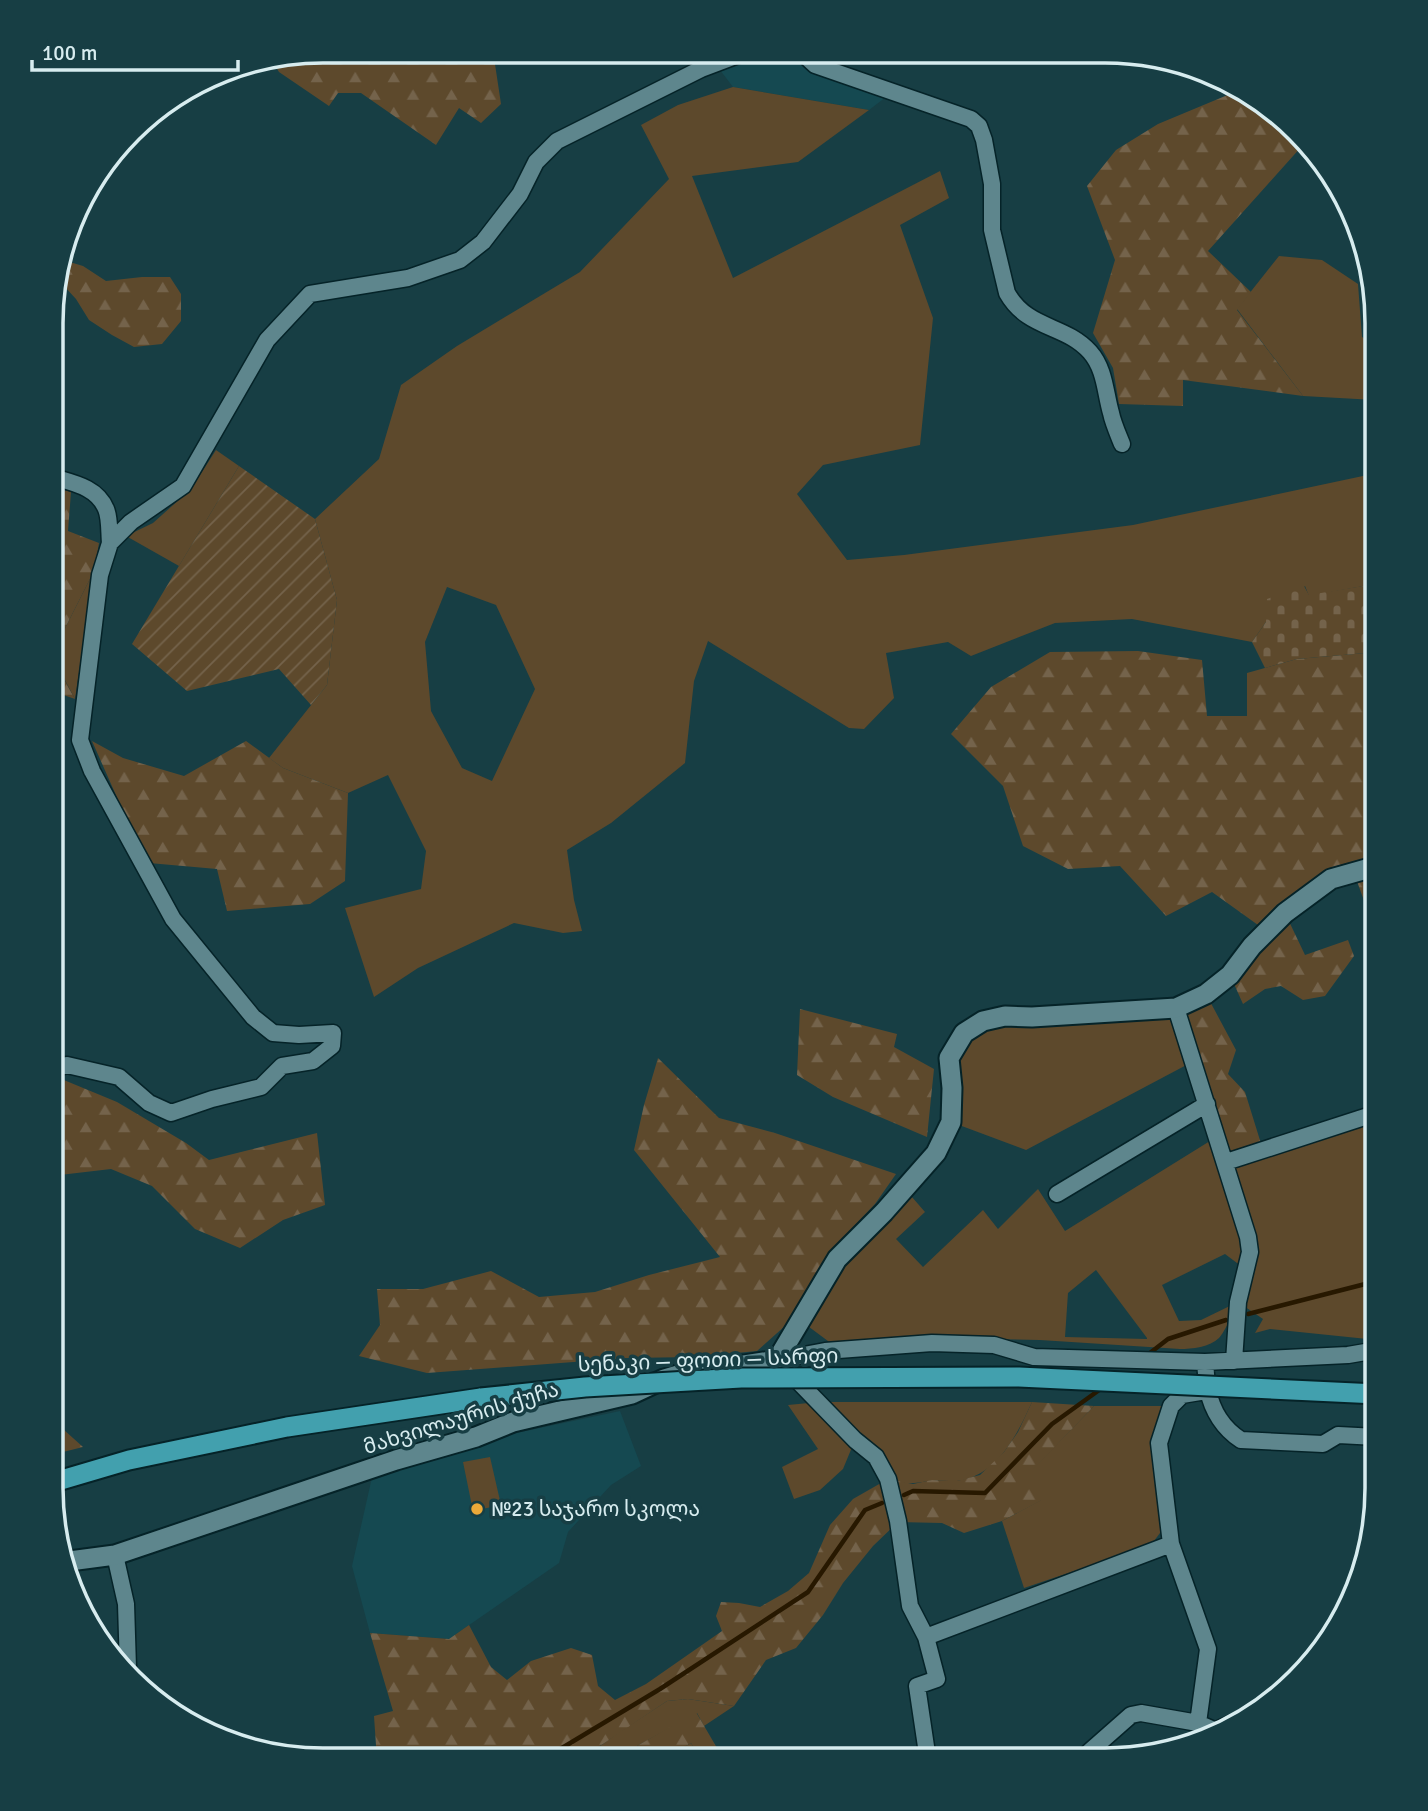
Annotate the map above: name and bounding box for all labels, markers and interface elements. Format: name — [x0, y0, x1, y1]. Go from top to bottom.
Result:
scale bar — [32, 28, 238, 72]
text: 100 m — [42, 40, 97, 66]
street label: სენაკი — ფოთი — სარფი — [577, 1342, 839, 1378]
street label: მახვილაურის ქუჩა — [360, 1376, 562, 1460]
place label: №23 საჯარო სკოლა — [491, 1496, 700, 1522]
marker: №23 საჯარო სკოლა — [469, 1501, 485, 1517]

